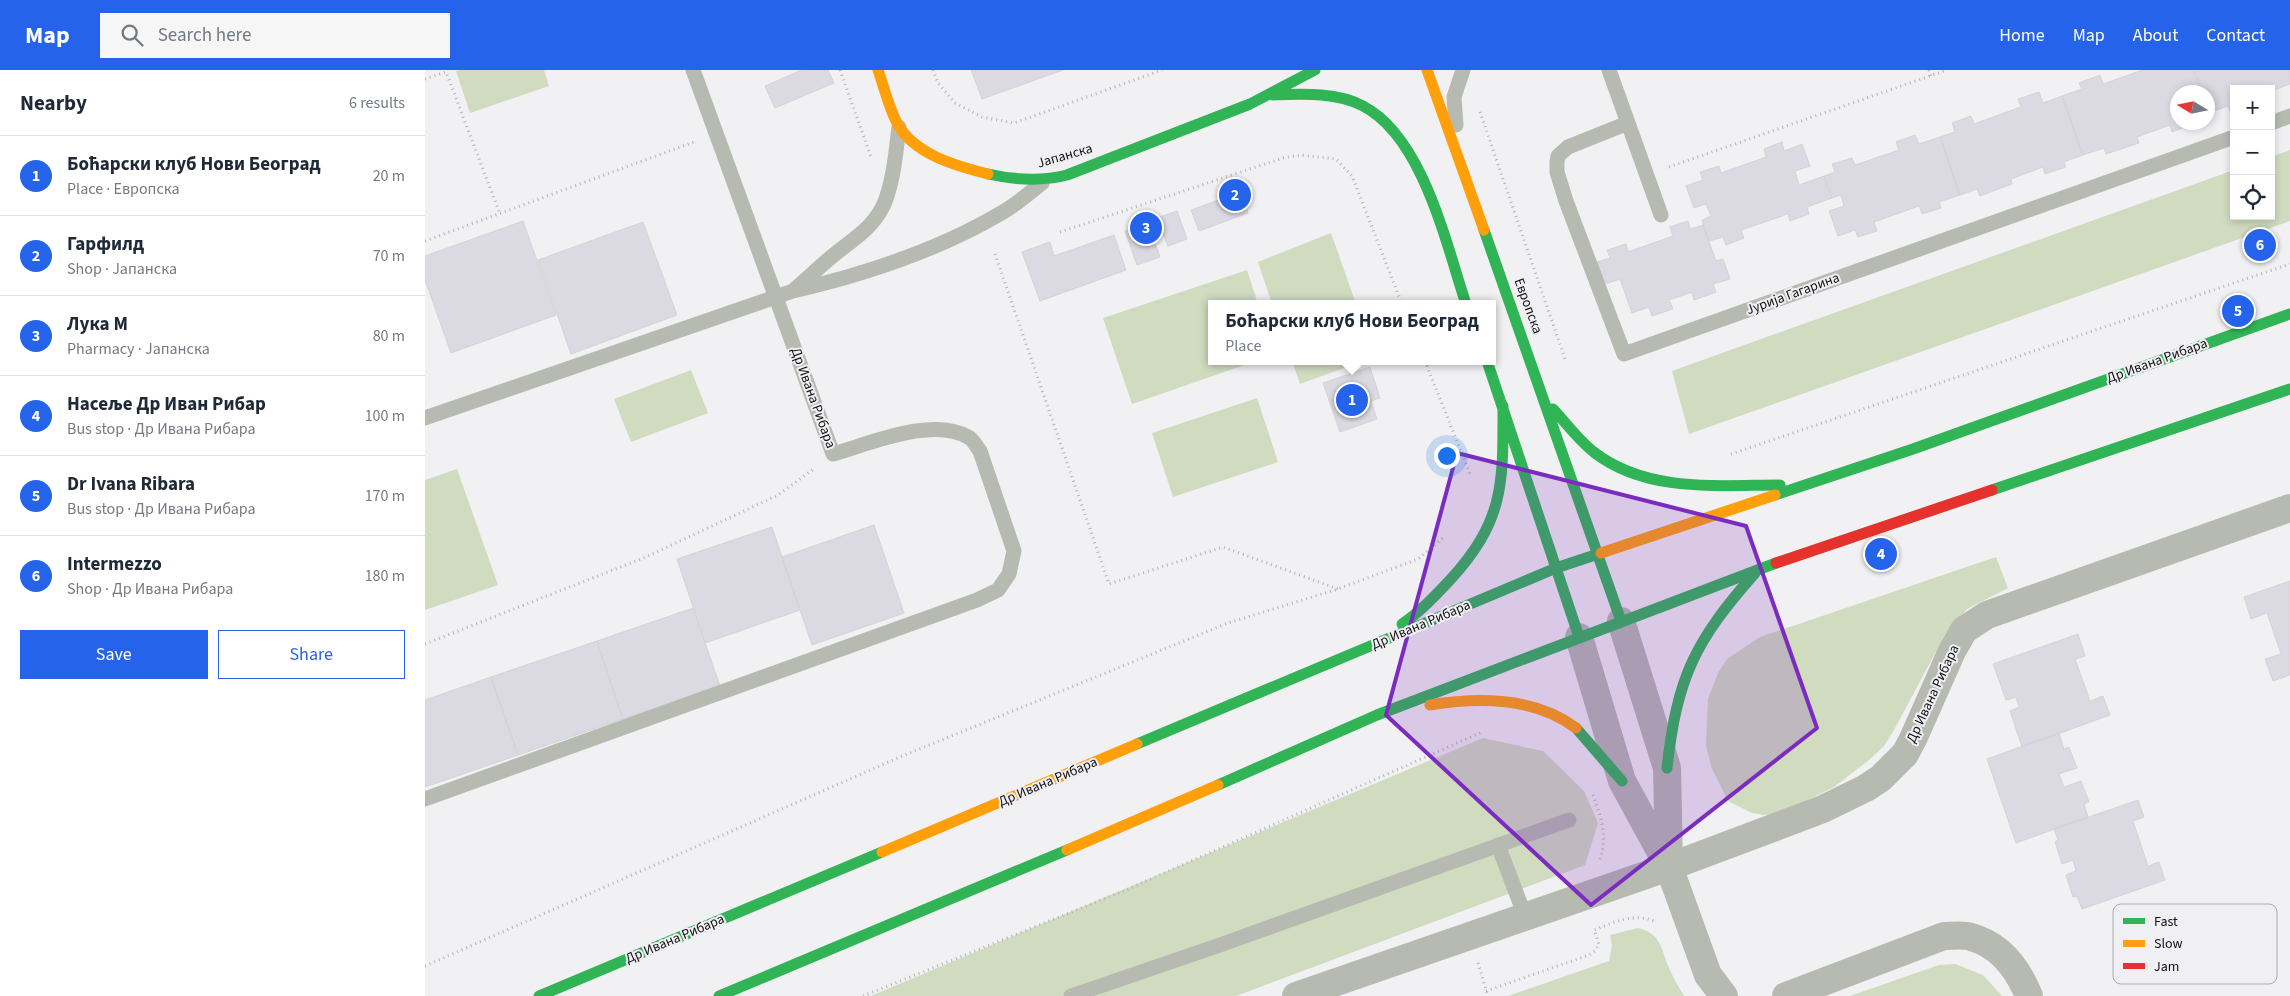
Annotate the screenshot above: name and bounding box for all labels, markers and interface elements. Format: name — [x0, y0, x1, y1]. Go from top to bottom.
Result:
search box — [100, 13, 450, 58]
text: Map — [25, 18, 70, 53]
icon: search — [118, 21, 146, 49]
text: Search here — [158, 22, 251, 49]
text: Home — [1999, 23, 2045, 48]
text: Map — [2073, 23, 2105, 48]
text: About — [2133, 23, 2178, 48]
text: Contact — [2206, 23, 2265, 48]
north arrow — [2170, 85, 2215, 130]
map controls — [2230, 85, 2275, 220]
button: + — [2230, 85, 2275, 130]
text: Nearby — [20, 88, 87, 118]
text: 6 results — [349, 92, 405, 114]
button: − — [2230, 130, 2275, 175]
street label: Јапанска — [1035, 139, 1095, 173]
text: Боћарски клуб Нови Београд — [67, 151, 321, 178]
text: 1 — [32, 165, 40, 187]
text: 20 m — [373, 165, 405, 187]
button: locate — [2230, 175, 2275, 220]
pin: 2 — [1219, 176, 1251, 214]
text: Place · Европска — [67, 178, 180, 200]
pin: 3 — [1130, 209, 1162, 247]
pin: 6 — [2244, 226, 2276, 264]
text: Гарфилд — [67, 231, 144, 258]
text: 2 — [32, 245, 40, 267]
text: 70 m — [373, 245, 405, 267]
text: Shop · Јапанска — [67, 258, 177, 280]
street label: Јурија Гагарина — [1744, 268, 1842, 320]
street label: Европска — [1509, 275, 1547, 337]
pin: 5 — [2222, 292, 2254, 330]
popup — [1208, 300, 1496, 365]
text: Боћарски клуб Нови Београд — [1225, 308, 1479, 335]
text: Лука М — [67, 311, 128, 338]
text: 3 — [32, 325, 40, 347]
text: 80 m — [373, 325, 405, 347]
street label: Др Ивана Рибара — [2104, 333, 2210, 389]
text: Place — [1225, 335, 1261, 357]
text: Pharmacy · Јапанска — [67, 338, 210, 360]
street label: Др Ивана Рибара — [785, 345, 841, 451]
pin: 1 — [1336, 381, 1368, 419]
text: Насеље Др Иван Рибар — [67, 391, 266, 418]
text: 4 — [32, 405, 40, 427]
text: 100 m — [365, 405, 405, 427]
text: Bus stop · Др Ивана Рибара — [67, 418, 256, 440]
your location — [1434, 443, 1460, 469]
text: Dr Ivana Ribara — [67, 471, 195, 498]
text: 5 — [32, 485, 40, 507]
text: 170 m — [365, 485, 405, 507]
text: Bus stop · Др Ивана Рибара — [67, 498, 256, 520]
pin: 4 — [1865, 535, 1897, 573]
text: Intermezzo — [67, 551, 162, 578]
text: 6 — [32, 565, 40, 587]
text: 180 m — [365, 565, 405, 587]
text: Shop · Др Ивана Рибара — [67, 578, 233, 600]
street label: Др Ивана Рибара — [1368, 595, 1474, 655]
button: Save — [20, 630, 208, 679]
button: Share — [218, 630, 405, 679]
street label: Др Ивана Рибара — [1902, 642, 1964, 746]
street label: Др Ивана Рибара — [995, 752, 1101, 812]
legend — [2113, 904, 2277, 984]
street label: Др Ивана Рибара — [622, 909, 728, 969]
text: Fast — [2154, 912, 2178, 932]
text: Slow — [2154, 934, 2183, 954]
text: Jam — [2154, 957, 2179, 977]

